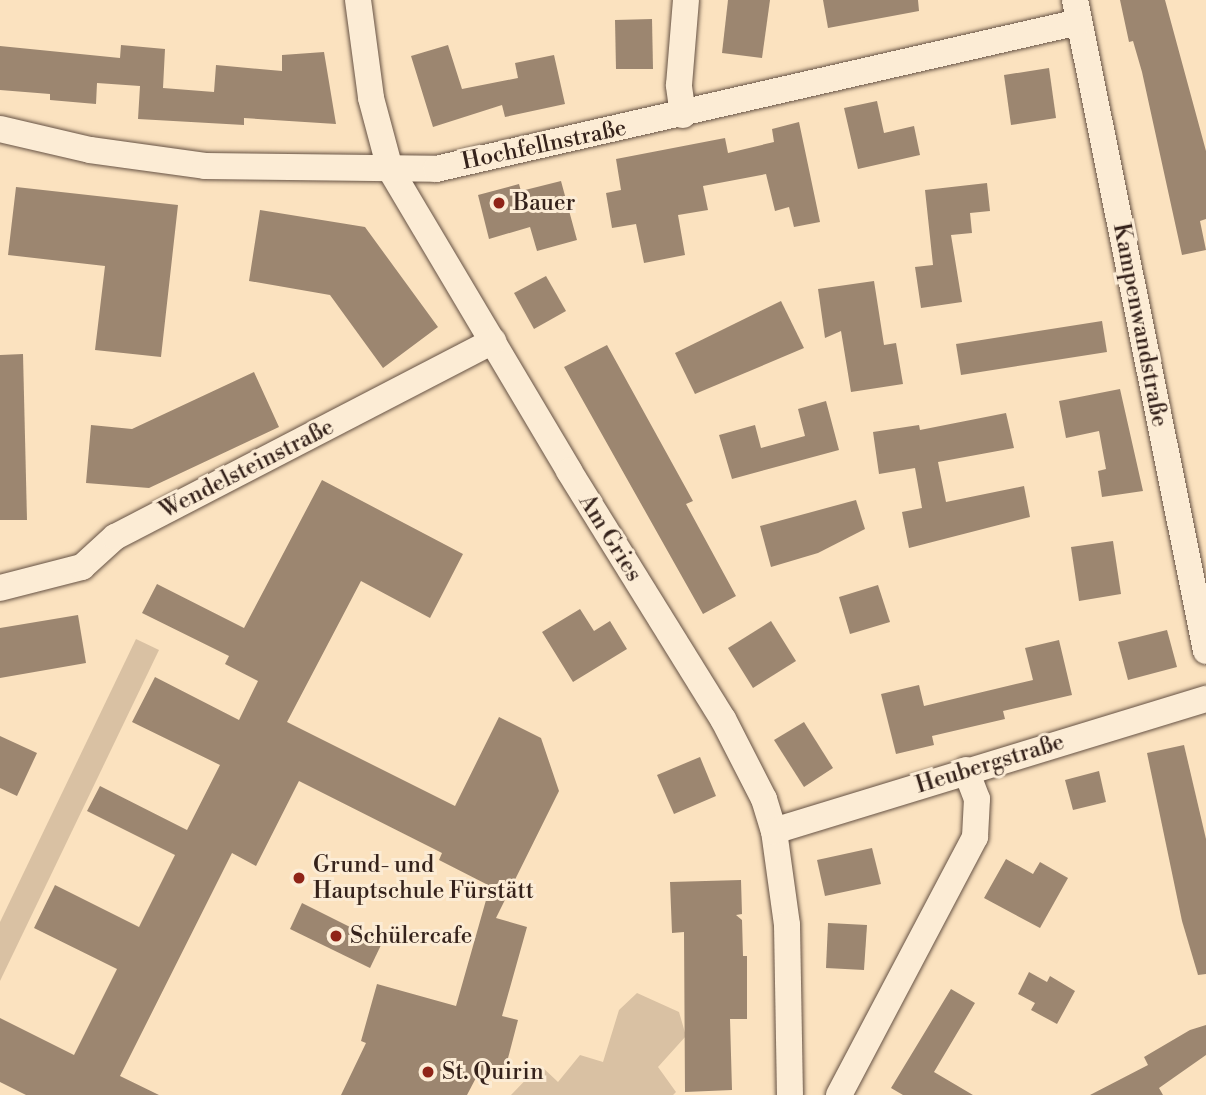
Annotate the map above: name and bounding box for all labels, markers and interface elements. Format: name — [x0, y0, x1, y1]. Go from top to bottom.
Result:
street label: Hochfellnstraße — [459, 114, 629, 176]
place label: Bauer — [513, 189, 575, 217]
marker: Bauer — [491, 195, 507, 211]
street label: Kampenwandstraße — [1107, 221, 1173, 429]
street label: Wendelsteinstraße — [155, 413, 339, 525]
street label: Am Gries — [573, 489, 647, 587]
street label: Heubergstraße — [912, 728, 1068, 800]
place label: Grund- und Hauptschule Fürstätt — [313, 851, 534, 905]
marker: Grund- und Hauptschule Fürstätt — [291, 870, 307, 886]
place label: Schülercafe — [350, 922, 472, 950]
marker: Schülercafe — [328, 928, 344, 944]
place label: St. Quirin — [442, 1058, 544, 1086]
marker: St. Quirin — [420, 1064, 436, 1080]

